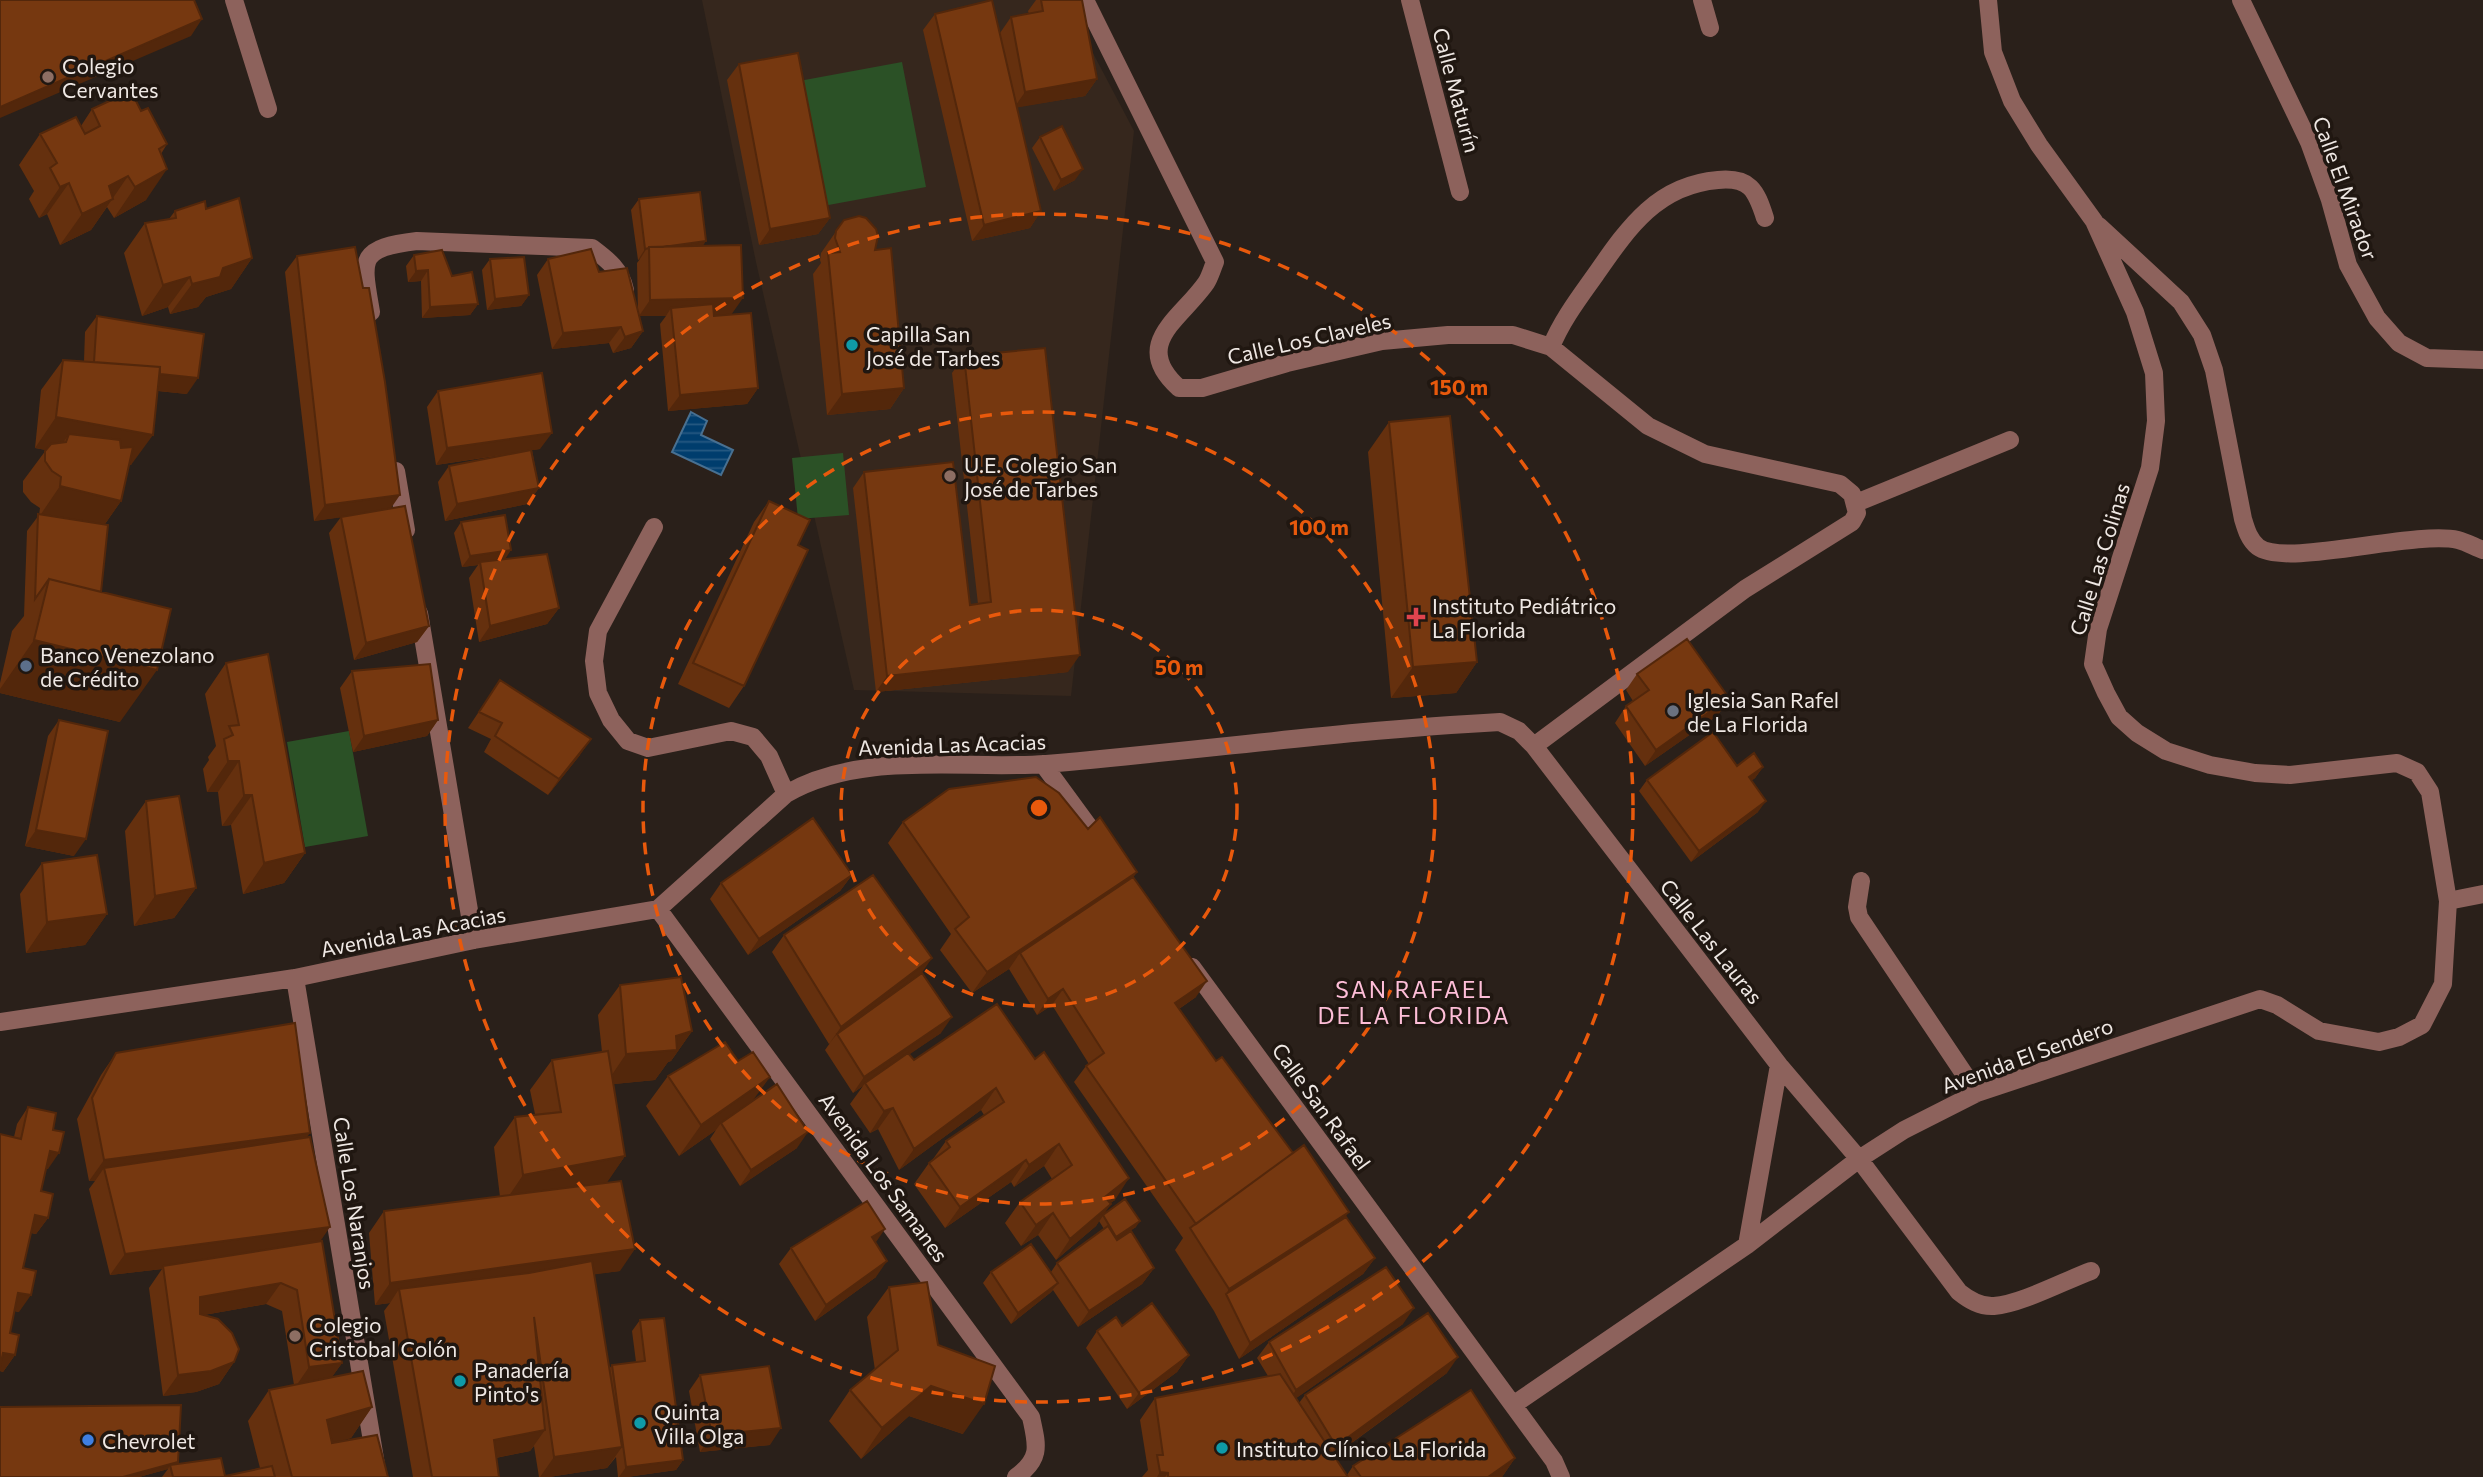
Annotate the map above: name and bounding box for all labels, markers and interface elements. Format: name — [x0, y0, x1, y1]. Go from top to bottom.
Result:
street label: Calle Maturín — [1428, 25, 1486, 155]
place label: Colegio Cervantes — [62, 53, 159, 102]
marker: Colegio Cervantes — [40, 69, 56, 85]
street label: Calle El Mirador — [2308, 113, 2384, 263]
street label: Calle Los Claveles — [1225, 307, 1393, 369]
place label: Capilla San José de Tarbes — [866, 321, 1000, 370]
marker: Capilla San José de Tarbes — [844, 337, 860, 353]
text: 150 m — [1430, 374, 1488, 399]
place label: U.E. Colegio San José de Tarbes — [964, 452, 1117, 501]
marker: U.E. Colegio San José de Tarbes — [942, 468, 958, 484]
street label: Calle Las Colinas — [2064, 480, 2134, 638]
text: 100 m — [1289, 514, 1349, 539]
place label: Instituto Pediátrico La Florida — [1432, 593, 1616, 642]
marker: Instituto Pediátrico La Florida — [1406, 607, 1426, 627]
place label: Banco Venezolano de Crédito — [40, 642, 215, 691]
text: 50 m — [1155, 654, 1203, 679]
marker: Banco Venezolano de Crédito — [18, 658, 34, 674]
place label: Iglesia San Rafel de La Florida — [1687, 687, 1839, 736]
marker: Iglesia San Rafel de La Florida — [1665, 703, 1681, 719]
street label: Avenida Las Acacias — [858, 728, 1046, 760]
centre of rings — [1027, 796, 1051, 820]
street label: Calle Las Lauras — [1656, 874, 1768, 1008]
street label: Avenida Las Acacias — [318, 901, 508, 961]
district label: SAN RAFAEL DE LA FLORIDA — [1317, 975, 1511, 1029]
street label: Avenida El Sendero — [1938, 1012, 2116, 1098]
street label: Calle San Rafael — [1268, 1038, 1376, 1174]
street label: Avenida Los Samanes — [814, 1088, 954, 1266]
street label: Calle Los Naranjos — [329, 1115, 381, 1291]
place label: Colegio Cristobal Colón — [309, 1312, 457, 1361]
marker: Colegio Cristobal Colón — [287, 1328, 303, 1344]
place label: Panadería Pinto's — [474, 1357, 569, 1406]
marker: Panadería Pinto's — [452, 1373, 468, 1389]
place label: Quinta Villa Olga — [654, 1399, 744, 1448]
marker: Quinta Villa Olga — [632, 1415, 648, 1431]
place label: Chevrolet — [102, 1428, 195, 1453]
marker: Chevrolet — [80, 1432, 96, 1448]
place label: Instituto Clínico La Florida — [1236, 1436, 1486, 1461]
marker: Instituto Clínico La Florida — [1214, 1440, 1230, 1456]

